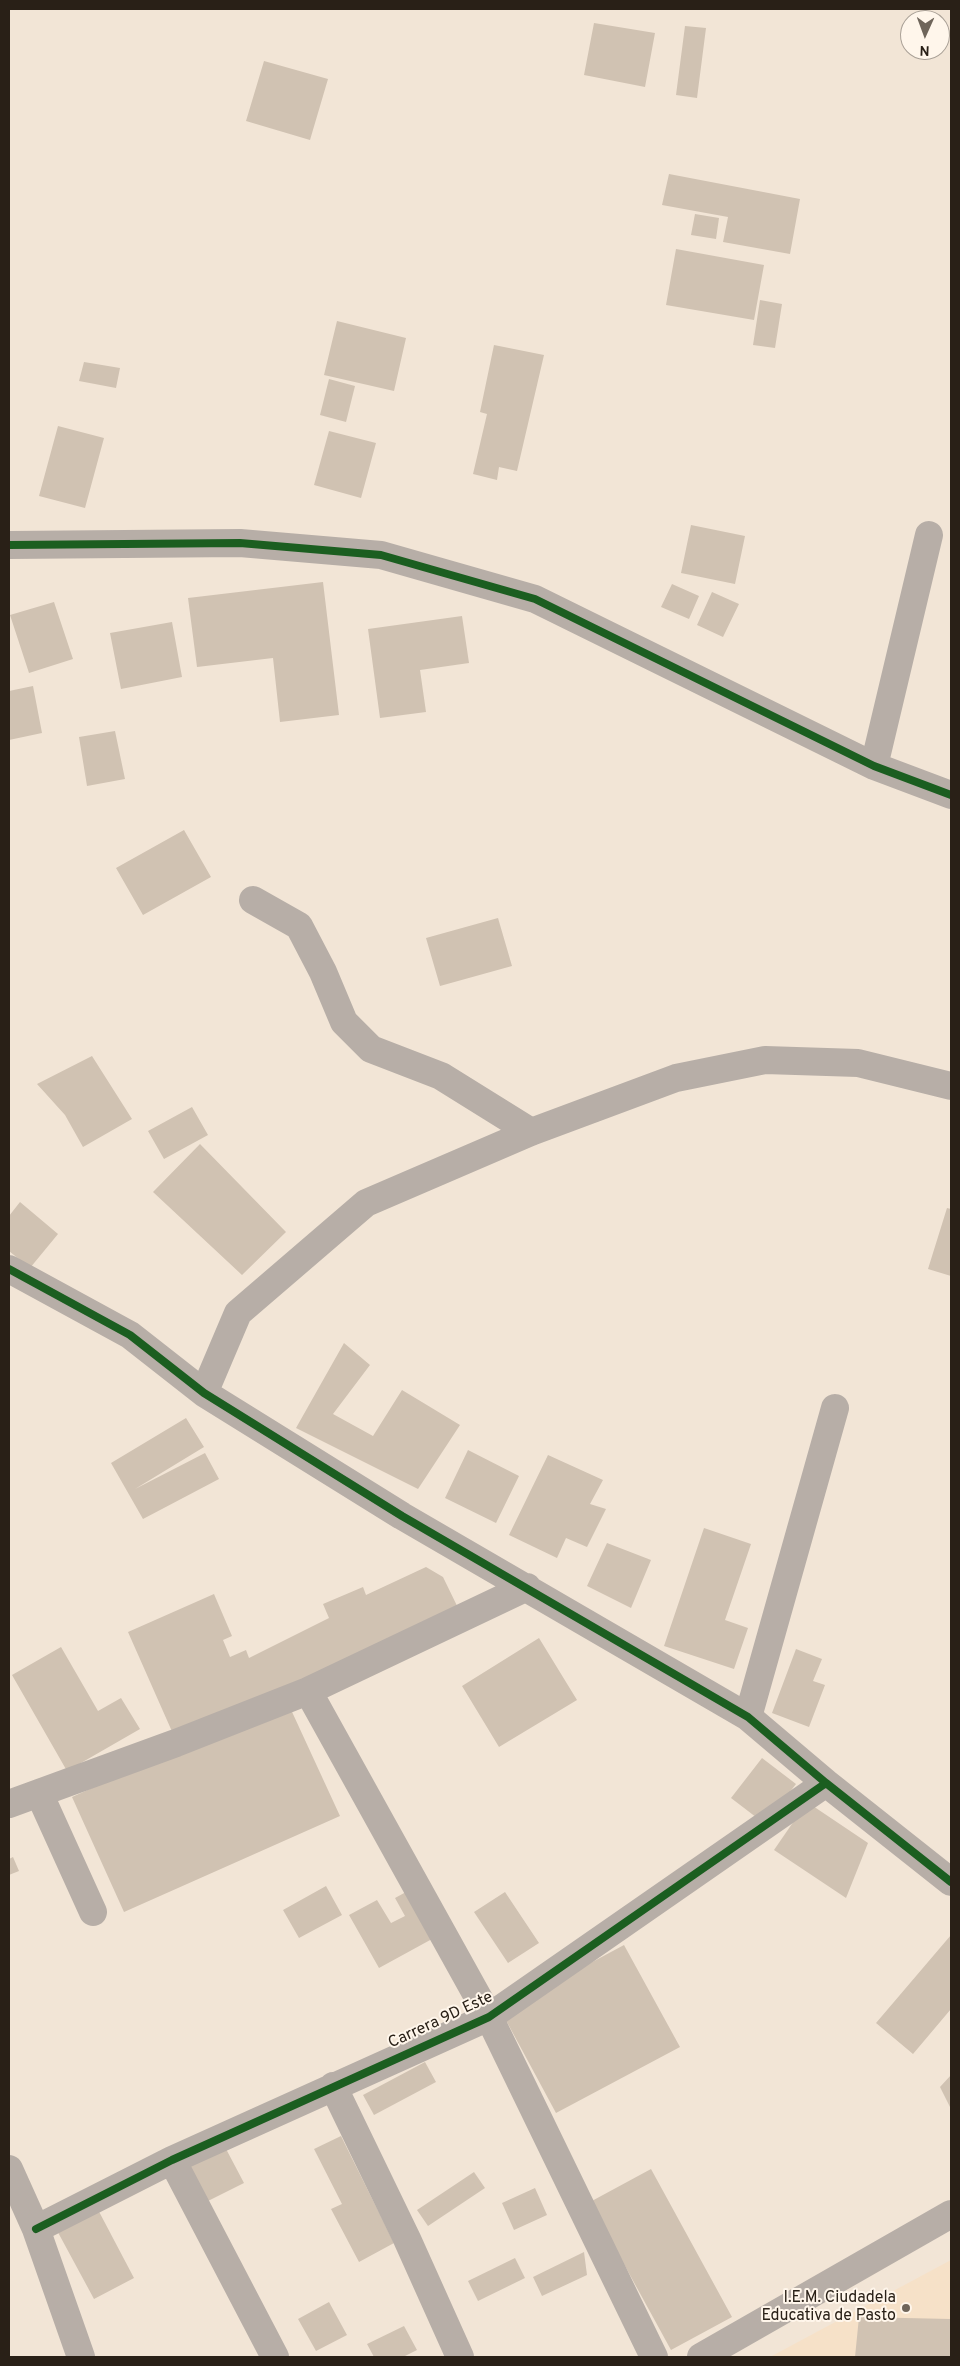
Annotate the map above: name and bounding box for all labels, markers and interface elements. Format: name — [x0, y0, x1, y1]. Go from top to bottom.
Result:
north arrow — [900, 10, 950, 60]
text: N — [919, 41, 930, 58]
street label: Carrera 9D Este — [386, 1988, 496, 2054]
place label: I.E.M. Ciudadela Educativa de Pasto — [762, 2289, 896, 2327]
marker: I.E.M. Ciudadela Educativa de Pasto — [900, 2302, 912, 2314]

